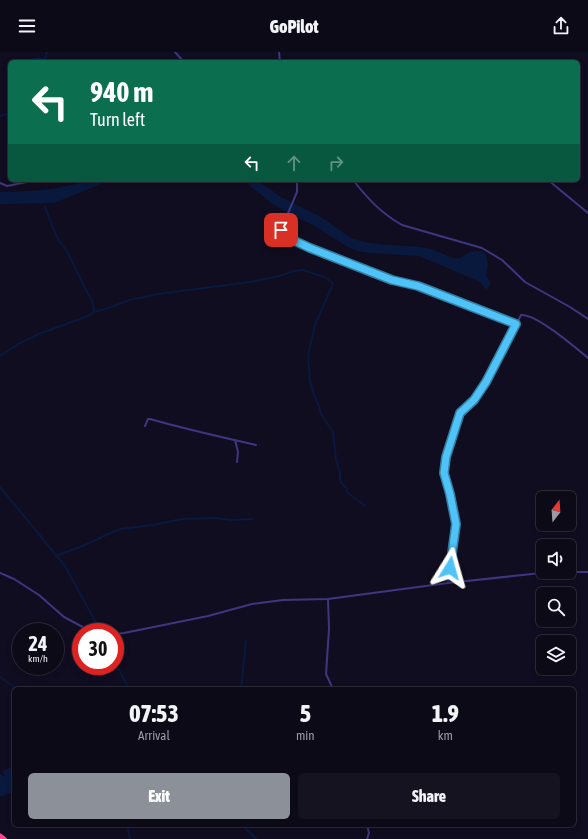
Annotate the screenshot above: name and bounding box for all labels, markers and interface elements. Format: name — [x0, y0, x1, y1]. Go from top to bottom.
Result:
icon: menu — [16, 15, 38, 37]
icon: share — [550, 15, 572, 37]
text: GoPilot — [269, 16, 319, 37]
icon: left — [24, 76, 76, 128]
text: 940 m — [90, 76, 153, 108]
text: Turn left — [90, 109, 145, 130]
icon: left — [241, 152, 263, 174]
icon: ahead — [283, 152, 305, 174]
icon: right — [325, 152, 347, 174]
pin — [264, 213, 298, 247]
icon: arrive — [270, 219, 292, 241]
north arrow — [536, 491, 576, 531]
map controls — [536, 491, 576, 675]
button: sound — [536, 539, 576, 579]
position arrow — [429, 547, 471, 589]
button: search — [536, 587, 576, 627]
speed limit sign: 30 — [72, 623, 124, 675]
text: 24 — [29, 632, 47, 655]
button: layers — [536, 635, 576, 675]
text: km/h — [28, 653, 48, 664]
text: 07:53 — [129, 700, 179, 727]
text: 5 — [300, 700, 311, 727]
text: 1.9 — [432, 700, 459, 727]
text: Arrival — [138, 728, 170, 743]
text: min — [296, 728, 315, 743]
text: km — [438, 728, 453, 743]
button: Exit — [28, 773, 290, 819]
button: Share — [298, 773, 560, 819]

